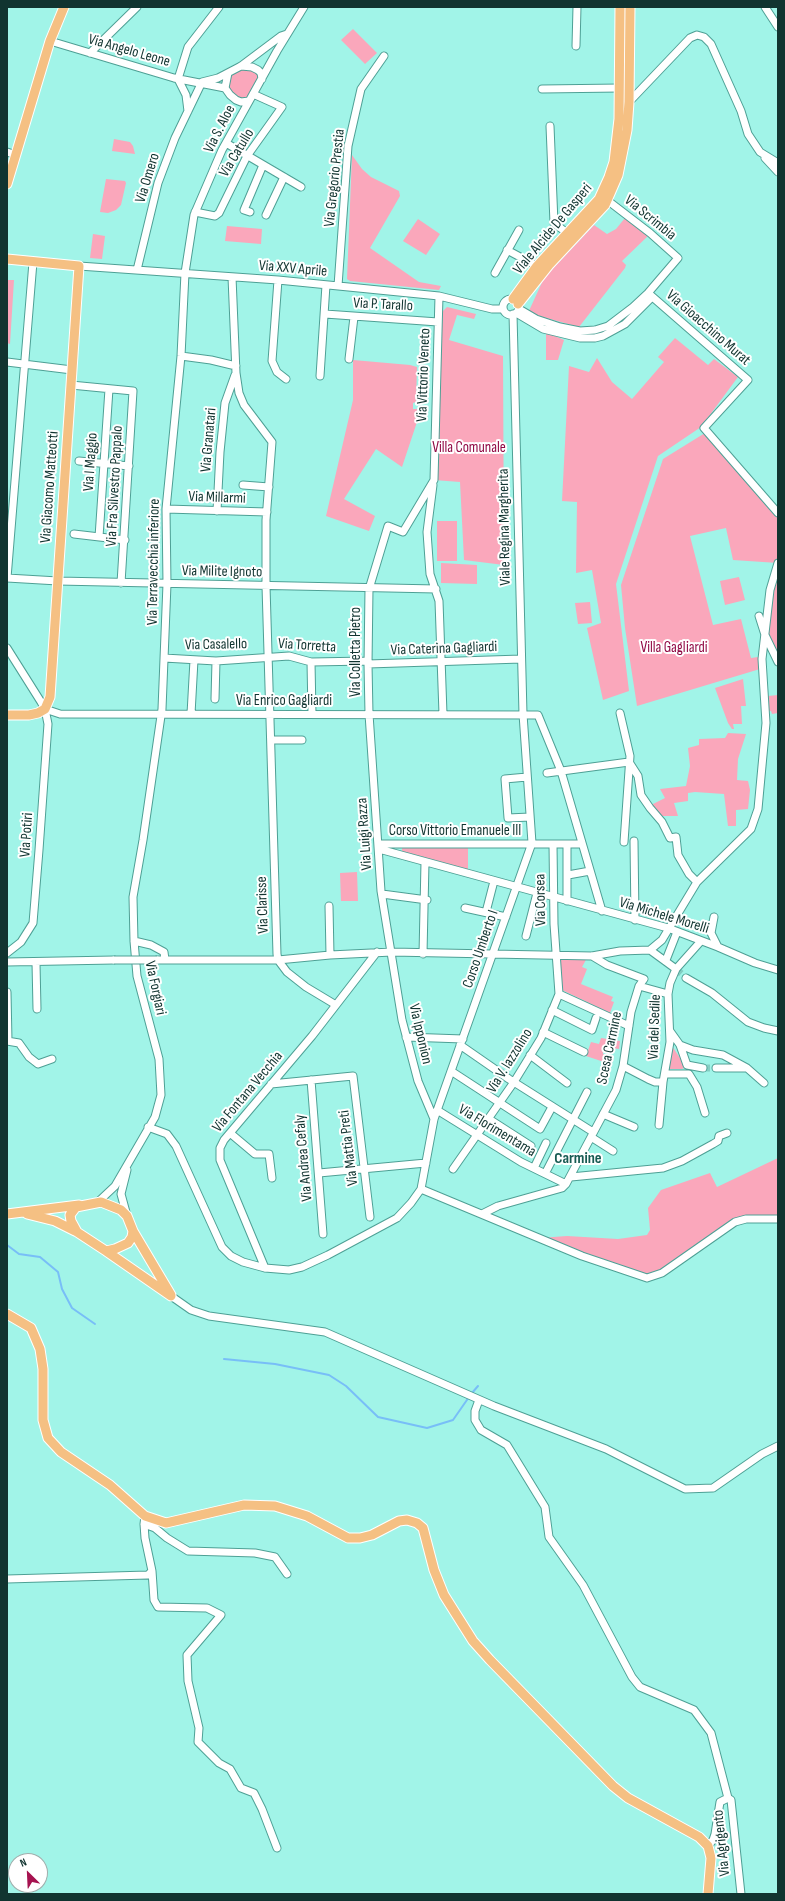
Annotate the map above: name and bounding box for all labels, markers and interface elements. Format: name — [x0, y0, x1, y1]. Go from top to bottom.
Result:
street label: Via Angelo Leone — [86, 31, 172, 71]
street label: Via S. Aloe — [200, 102, 240, 156]
street label: Via Catullo — [216, 126, 258, 180]
street label: Via Gregorio Prestia — [321, 128, 349, 228]
street label: Via Omero — [132, 151, 164, 205]
street label: Viale Alcide De Gasperi — [510, 180, 596, 278]
street label: Via Scrimbia — [620, 192, 680, 244]
street label: Via XXV Aprile — [258, 257, 328, 281]
street label: Via Gioacchino Murat — [662, 287, 754, 369]
street label: Via P. Tarallo — [353, 294, 413, 316]
street label: Via Vittorio Veneto — [413, 328, 435, 422]
street label: Via Granatari — [197, 407, 221, 473]
street label: Via Fra Silvestro Pappalo — [103, 425, 127, 547]
street label: Via Giacomo Matteotti — [37, 430, 63, 544]
street label: Via I Maggio — [80, 432, 102, 492]
park label: Villa Comunale — [432, 439, 506, 457]
street label: Viale Regina Margherita — [495, 468, 515, 586]
street label: Via Millarmi — [188, 488, 246, 508]
street label: Via Terravecchia inferiore — [144, 499, 164, 625]
street label: Via Milite Ignoto — [182, 562, 262, 582]
street label: Via Colletta Pietro — [347, 607, 365, 697]
street label: Via Casalello — [185, 635, 247, 655]
street label: Via Torretta — [277, 635, 337, 657]
street label: Via Caterina Gagliardi — [390, 638, 498, 660]
park label: Villa Gagliardi — [640, 639, 708, 657]
street label: Via Enrico Gagliardi — [236, 692, 332, 710]
street label: Via Luigi Razza — [353, 797, 377, 871]
street label: Via Potiri — [16, 812, 38, 858]
street label: Corso Vittorio Emanuele III — [389, 822, 521, 840]
street label: Via Corsea — [532, 874, 550, 926]
street label: Via Clarisse — [253, 876, 273, 934]
street label: Via Michele Morelli — [617, 894, 711, 938]
street label: Corso Umberto I — [459, 908, 503, 990]
street label: Via Forgiari — [140, 959, 170, 1017]
street label: Via del Sedile — [645, 994, 665, 1060]
street label: Via Ipponion — [404, 1002, 436, 1066]
street label: Scesa Carmine — [594, 1010, 626, 1086]
street label: Via V. Iazzolino — [483, 1025, 537, 1097]
street label: Via Fontana Vecchia — [209, 1048, 287, 1136]
street label: Via Florimentama — [455, 1101, 539, 1161]
street label: Via Mattia Preti — [335, 1109, 363, 1187]
street label: Via Andrea Cefaly — [291, 1114, 317, 1202]
district label: Carmine — [554, 1149, 602, 1169]
street label: Via Agrigento — [710, 1809, 734, 1877]
north arrow — [8, 1853, 48, 1893]
text: N — [18, 1855, 29, 1870]

